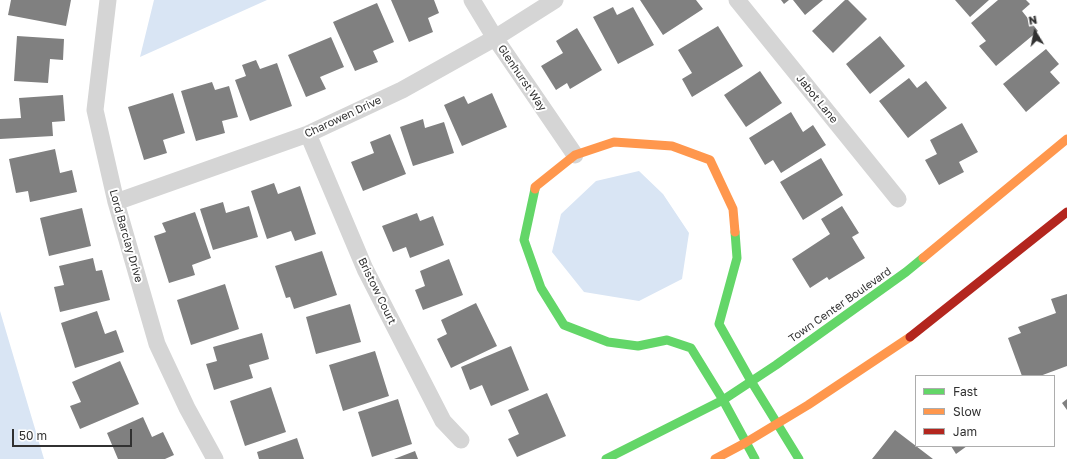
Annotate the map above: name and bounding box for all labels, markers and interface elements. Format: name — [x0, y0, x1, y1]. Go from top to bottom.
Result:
north arrow — [1015, 12, 1055, 52]
text: N — [1028, 13, 1038, 27]
street label: Glenhurst Way — [495, 42, 549, 114]
street label: Jabot Lane — [793, 72, 841, 126]
street label: Charowen Drive — [303, 93, 383, 141]
street label: Lord Barclay Drive — [106, 188, 146, 284]
street label: Bristow Court — [355, 255, 399, 327]
street label: Town Center Boulevard — [786, 265, 894, 345]
legend — [915, 375, 1055, 447]
text: Fast — [953, 384, 978, 399]
text: Slow — [953, 404, 981, 419]
scale bar — [14, 421, 134, 447]
text: Jam — [953, 424, 977, 439]
text: 50 m — [19, 428, 47, 443]

